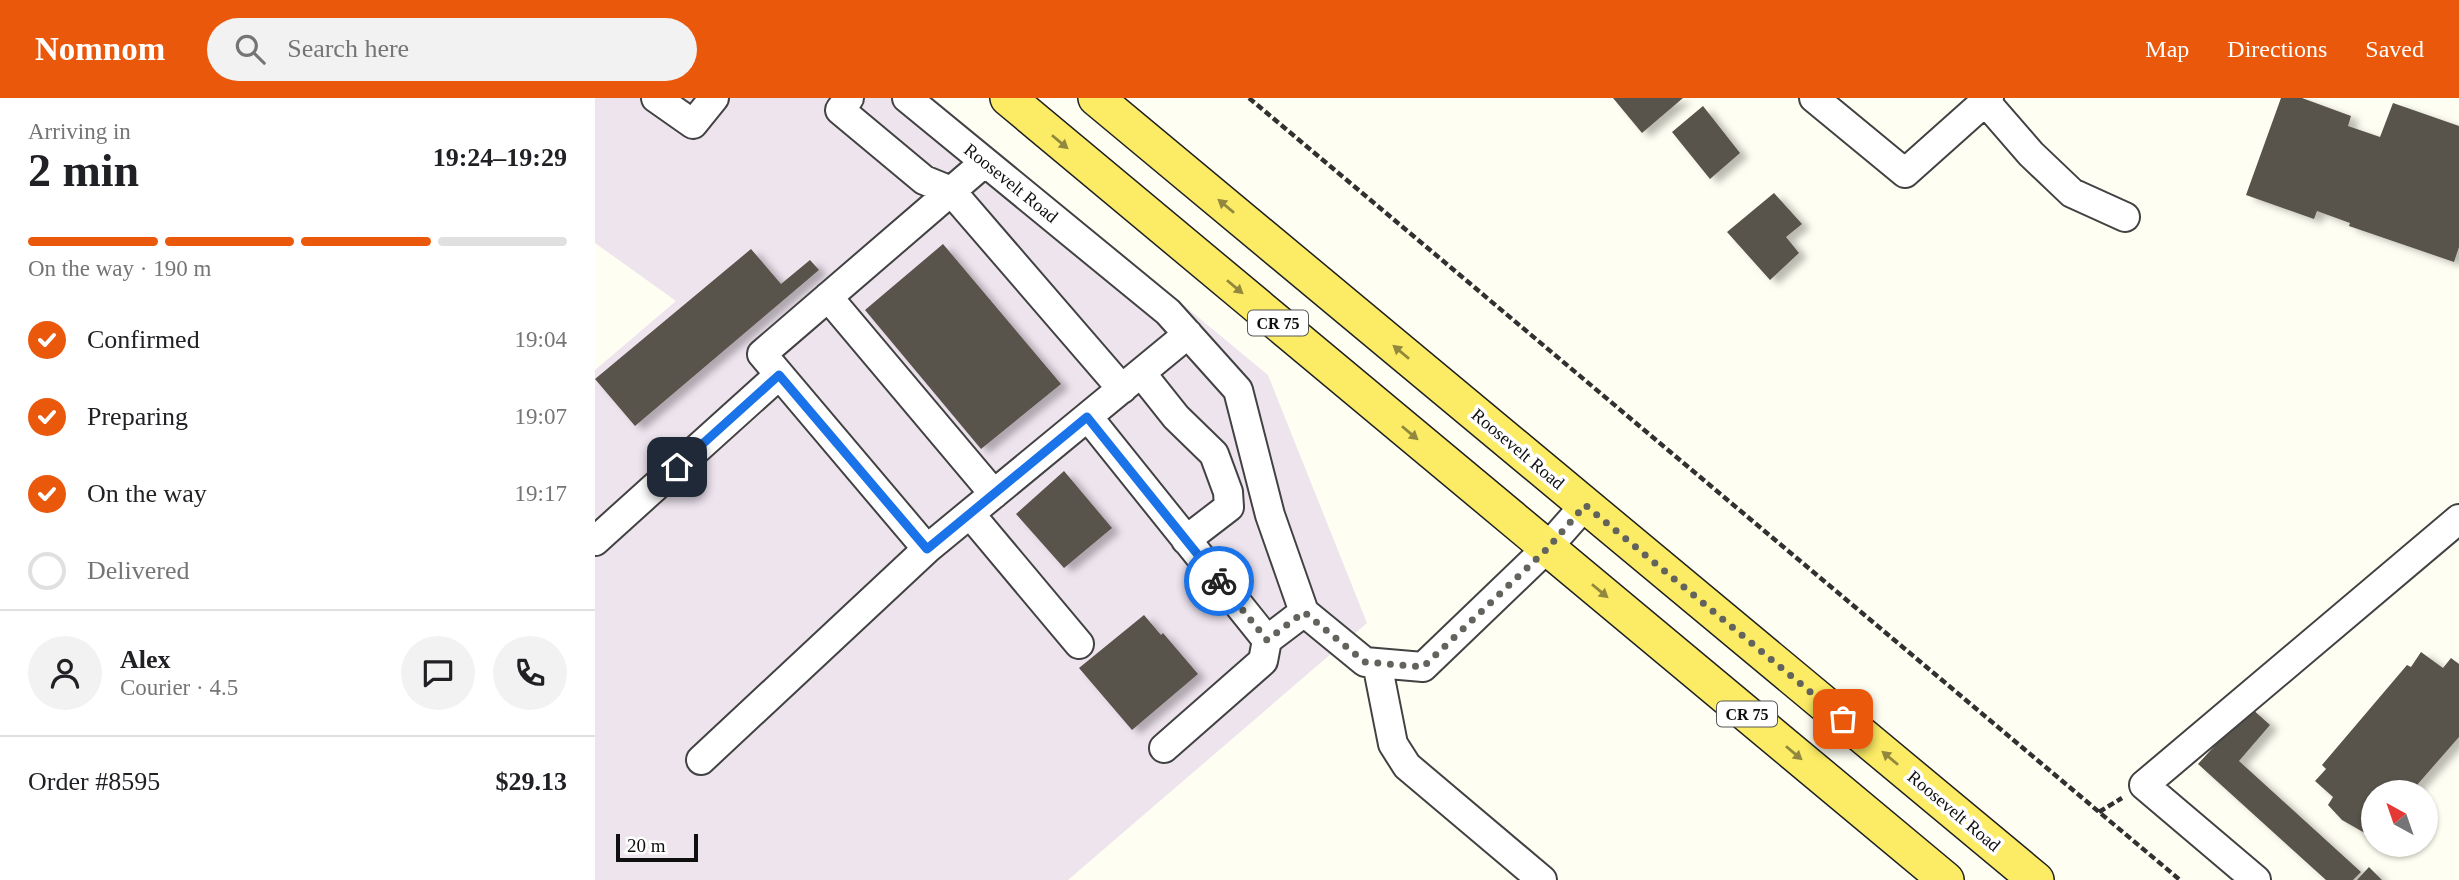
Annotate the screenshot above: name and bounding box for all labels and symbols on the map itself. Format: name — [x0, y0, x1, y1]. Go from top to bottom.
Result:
one-way arrow — [1052, 134, 1069, 149]
street label: Roosevelt Road — [960, 139, 1062, 227]
one-way arrow — [1218, 199, 1235, 214]
one-way arrow — [1227, 279, 1244, 294]
road number: CR 75 — [1248, 311, 1308, 336]
one-way arrow — [1392, 344, 1410, 360]
street label: Roosevelt Road — [1468, 405, 1568, 493]
one-way arrow — [1401, 425, 1419, 441]
pin — [647, 437, 707, 497]
courier — [1184, 546, 1254, 616]
one-way arrow — [1591, 583, 1609, 599]
pin — [1813, 689, 1873, 749]
road number: CR 75 — [1717, 702, 1777, 726]
one-way arrow — [1784, 745, 1802, 760]
one-way arrow — [1881, 751, 1898, 766]
street label: Roosevelt Road — [1904, 767, 2004, 855]
north arrow — [2361, 780, 2438, 858]
scale bar — [616, 831, 698, 863]

